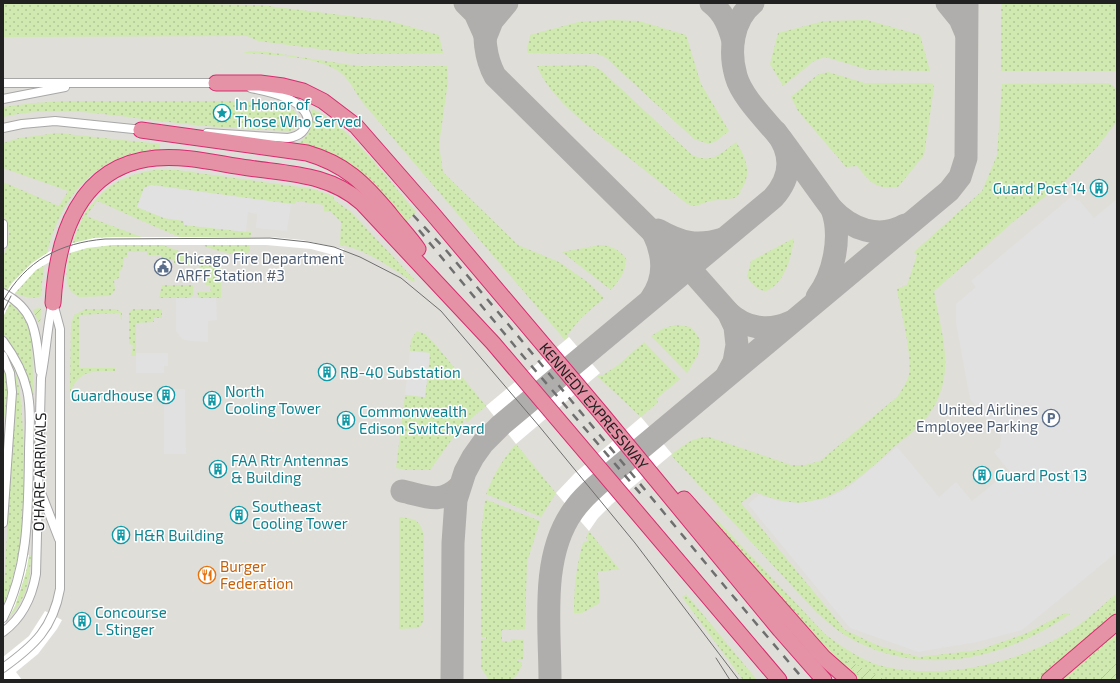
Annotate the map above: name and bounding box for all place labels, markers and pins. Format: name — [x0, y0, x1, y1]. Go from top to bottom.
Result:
place label: In Honor of Those Who Served — [235, 95, 362, 130]
place icon: In Honor of Those Who Served — [212, 103, 232, 123]
building icon: Guard Post 14 — [1089, 178, 1109, 198]
place label: Guard Post 14 — [993, 179, 1086, 197]
place label: Chicago Fire Department ARFF Station #3 — [176, 249, 344, 284]
public building icon: Chicago Fire Department ARFF Station #3 — [153, 257, 173, 277]
building icon: RB-40 Substation — [317, 362, 337, 382]
place label: RB-40 Substation — [340, 363, 461, 381]
place label: North Cooling Tower — [225, 382, 321, 417]
building icon: Guardhouse — [156, 385, 176, 405]
place label: Guardhouse — [71, 386, 153, 404]
building icon: North Cooling Tower — [202, 390, 222, 410]
place label: United Airlines Employee Parking — [916, 400, 1039, 435]
place label: Commonwealth Edison Switchyard — [359, 402, 485, 437]
parking icon: United Airlines Employee Parking — [1041, 408, 1061, 428]
building icon: Commonwealth Edison Switchyard — [336, 410, 356, 430]
place label: FAA Rtr Antennas & Building — [231, 451, 349, 486]
building icon: FAA Rtr Antennas & Building — [208, 459, 228, 479]
building icon: Guard Post 13 — [972, 465, 992, 485]
place label: Guard Post 13 — [995, 466, 1087, 484]
place label: Southeast Cooling Tower — [252, 497, 348, 532]
building icon: Southeast Cooling Tower — [229, 505, 249, 525]
building icon: H&R Building — [111, 525, 131, 545]
place label: H&R Building — [134, 526, 224, 544]
place label: Burger Federation — [220, 557, 293, 592]
restaurant icon: Burger Federation — [197, 565, 217, 585]
place label: Concourse L Stinger — [95, 603, 167, 638]
building icon: Concourse L Stinger — [72, 611, 92, 631]

